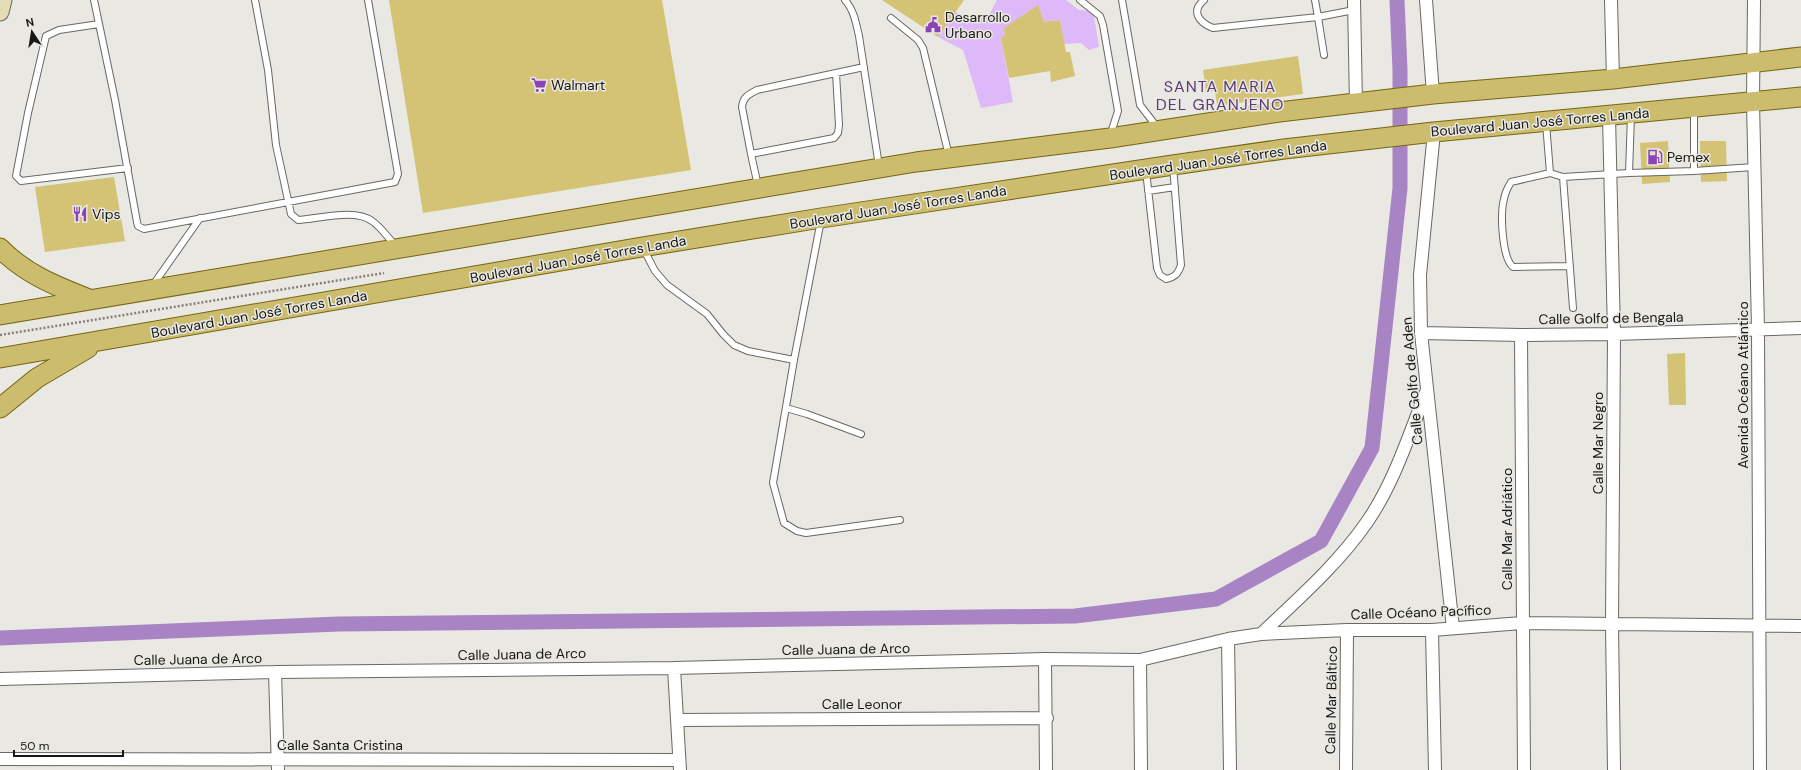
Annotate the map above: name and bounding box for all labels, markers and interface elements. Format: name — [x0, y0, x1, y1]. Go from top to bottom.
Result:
place label: Desarrollo Urbano — [945, 8, 1010, 42]
north arrow — [12, 12, 52, 52]
text: N — [25, 15, 35, 30]
public building icon: Desarrollo Urbano — [924, 16, 942, 34]
supermarket icon: Walmart — [530, 76, 548, 94]
place label: Walmart — [551, 76, 605, 94]
district label: SANTA MARIA DEL GRANJENO — [1156, 76, 1284, 115]
street label: Boulevard Juan José Torres Landa — [1430, 103, 1650, 141]
street label: Boulevard Juan José Torres Landa — [1108, 136, 1328, 184]
fuel station icon: Pemex — [1646, 148, 1664, 166]
place label: Pemex — [1667, 148, 1710, 166]
street label: Boulevard Juan José Torres Landa — [788, 181, 1008, 233]
restaurant icon: Vips — [71, 205, 89, 223]
place label: Vips — [92, 205, 121, 223]
street label: Boulevard Juan José Torres Landa — [469, 231, 687, 287]
street label: Boulevard Juan José Torres Landa — [150, 286, 368, 342]
street label: Avenida Océano Atlántico — [1734, 301, 1752, 469]
street label: Calle Golfo de Bengala — [1538, 308, 1684, 328]
street label: Calle Golfo de Aden — [1397, 316, 1427, 446]
street label: Calle Mar Negro — [1589, 392, 1607, 494]
street label: Calle Mar Adriático — [1498, 468, 1516, 590]
street label: Calle Océano Pacífico — [1350, 601, 1492, 623]
street label: Calle Juana de Arco — [782, 639, 910, 659]
street label: Calle Juana de Arco — [458, 644, 586, 664]
street label: Calle Mar Báltico — [1321, 646, 1341, 754]
street label: Calle Juana de Arco — [134, 649, 262, 669]
street label: Calle Leonor — [822, 695, 902, 713]
scale bar — [14, 732, 123, 758]
street label: Calle Santa Cristina — [277, 736, 403, 754]
text: 50 m — [20, 738, 49, 754]

